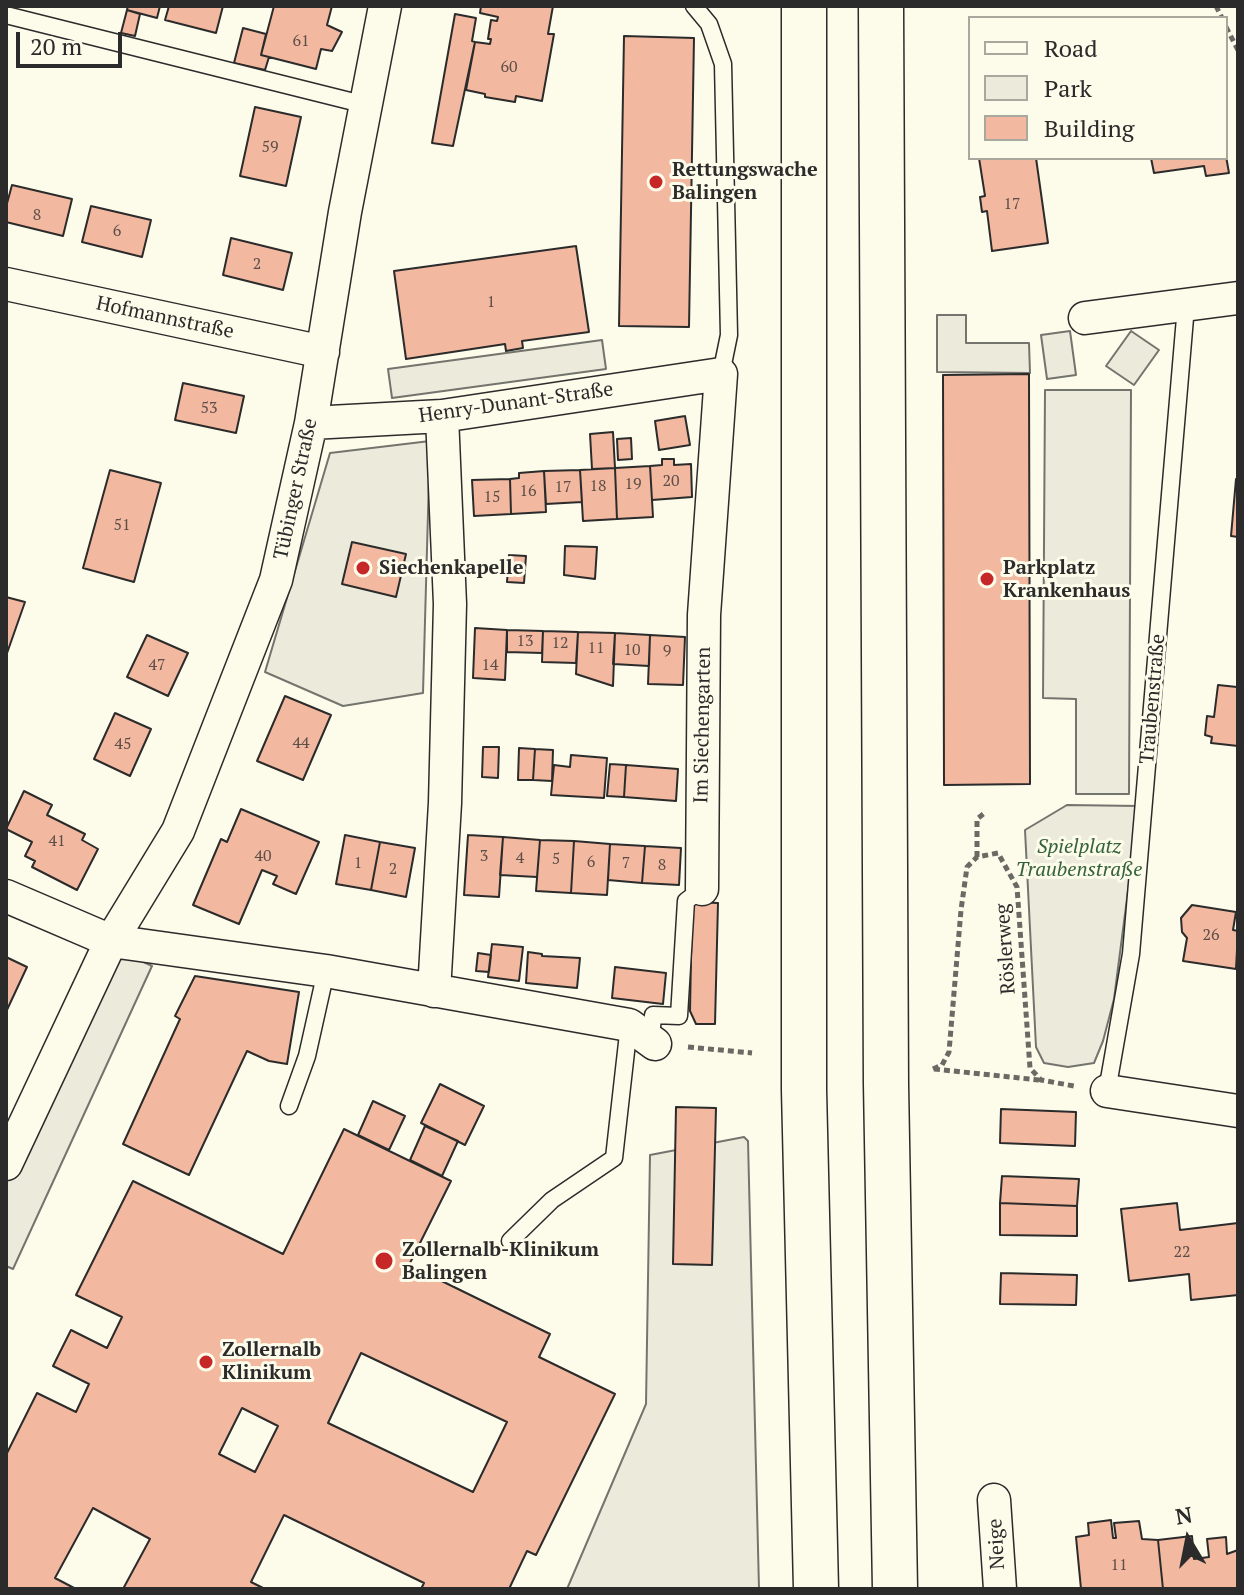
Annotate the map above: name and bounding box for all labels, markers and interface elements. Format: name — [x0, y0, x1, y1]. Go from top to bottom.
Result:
scale bar — [20, 16, 126, 66]
legend — [968, 16, 1228, 160]
text: 20 m — [30, 30, 82, 62]
house number: 61 — [292, 31, 310, 51]
text: Road — [1044, 32, 1098, 64]
house number: 60 — [500, 57, 518, 77]
text: Park — [1044, 72, 1092, 104]
text: Building — [1044, 112, 1134, 144]
house number: 59 — [261, 137, 279, 157]
place label: Rettungswache Balingen — [672, 158, 818, 205]
marker: Rettungswache Balingen — [647, 173, 665, 191]
house number: 17 — [1003, 194, 1021, 214]
house number: 8 — [33, 205, 41, 225]
house number: 6 — [113, 221, 121, 241]
house number: 2 — [253, 254, 261, 274]
street label: Hofmannstraße — [94, 292, 236, 344]
house number: 1 — [487, 292, 495, 312]
street label: Henry-Dunant-Straße — [417, 377, 615, 429]
house number: 53 — [200, 398, 218, 418]
street label: Tübinger Straße — [269, 416, 323, 562]
house number: 20 — [662, 471, 680, 491]
house number: 19 — [624, 474, 642, 494]
house number: 18 — [589, 476, 607, 496]
house number: 17 — [554, 477, 572, 497]
house number: 16 — [519, 481, 537, 501]
house number: 15 — [483, 487, 501, 507]
house number: 51 — [113, 515, 131, 535]
place label: Siechenkapelle — [379, 556, 523, 580]
place label: Parkplatz Krankenhaus — [1003, 556, 1130, 603]
marker: Siechenkapelle — [354, 559, 372, 577]
marker: Parkplatz Krankenhaus — [978, 570, 996, 588]
house number: 13 — [516, 631, 534, 651]
house number: 12 — [551, 633, 569, 653]
street label: Traubenstraße — [1135, 633, 1171, 765]
house number: 11 — [587, 638, 605, 658]
house number: 10 — [623, 640, 641, 660]
house number: 9 — [663, 641, 671, 661]
street label: Im Siechengarten — [690, 646, 716, 804]
house number: 47 — [148, 655, 166, 675]
house number: 14 — [481, 655, 499, 675]
house number: 44 — [292, 733, 310, 753]
house number: 45 — [114, 734, 132, 754]
house number: 41 — [48, 831, 66, 851]
park label: Spielplatz Traubenstraße — [1016, 835, 1142, 882]
house number: 40 — [254, 846, 272, 866]
house number: 3 — [480, 846, 488, 866]
house number: 4 — [516, 848, 524, 868]
house number: 5 — [552, 849, 560, 869]
house number: 6 — [587, 852, 595, 872]
house number: 1 — [354, 853, 362, 873]
house number: 7 — [622, 853, 630, 873]
house number: 8 — [658, 855, 666, 875]
house number: 2 — [389, 859, 397, 879]
street label: Röslerweg — [991, 903, 1021, 995]
house number: 26 — [1202, 925, 1220, 945]
place label: Zollernalb-Klinikum Balingen — [402, 1238, 599, 1285]
house number: 22 — [1173, 1242, 1191, 1262]
marker: Zollernalb-Klinikum Balingen — [373, 1250, 395, 1272]
place label: Zollernalb Klinikum — [222, 1338, 321, 1385]
marker: Zollernalb Klinikum — [197, 1353, 215, 1371]
north arrow — [1148, 1499, 1228, 1579]
text: N — [1173, 1499, 1194, 1531]
street label: Neige — [984, 1518, 1010, 1570]
house number: 11 — [1110, 1555, 1128, 1575]

